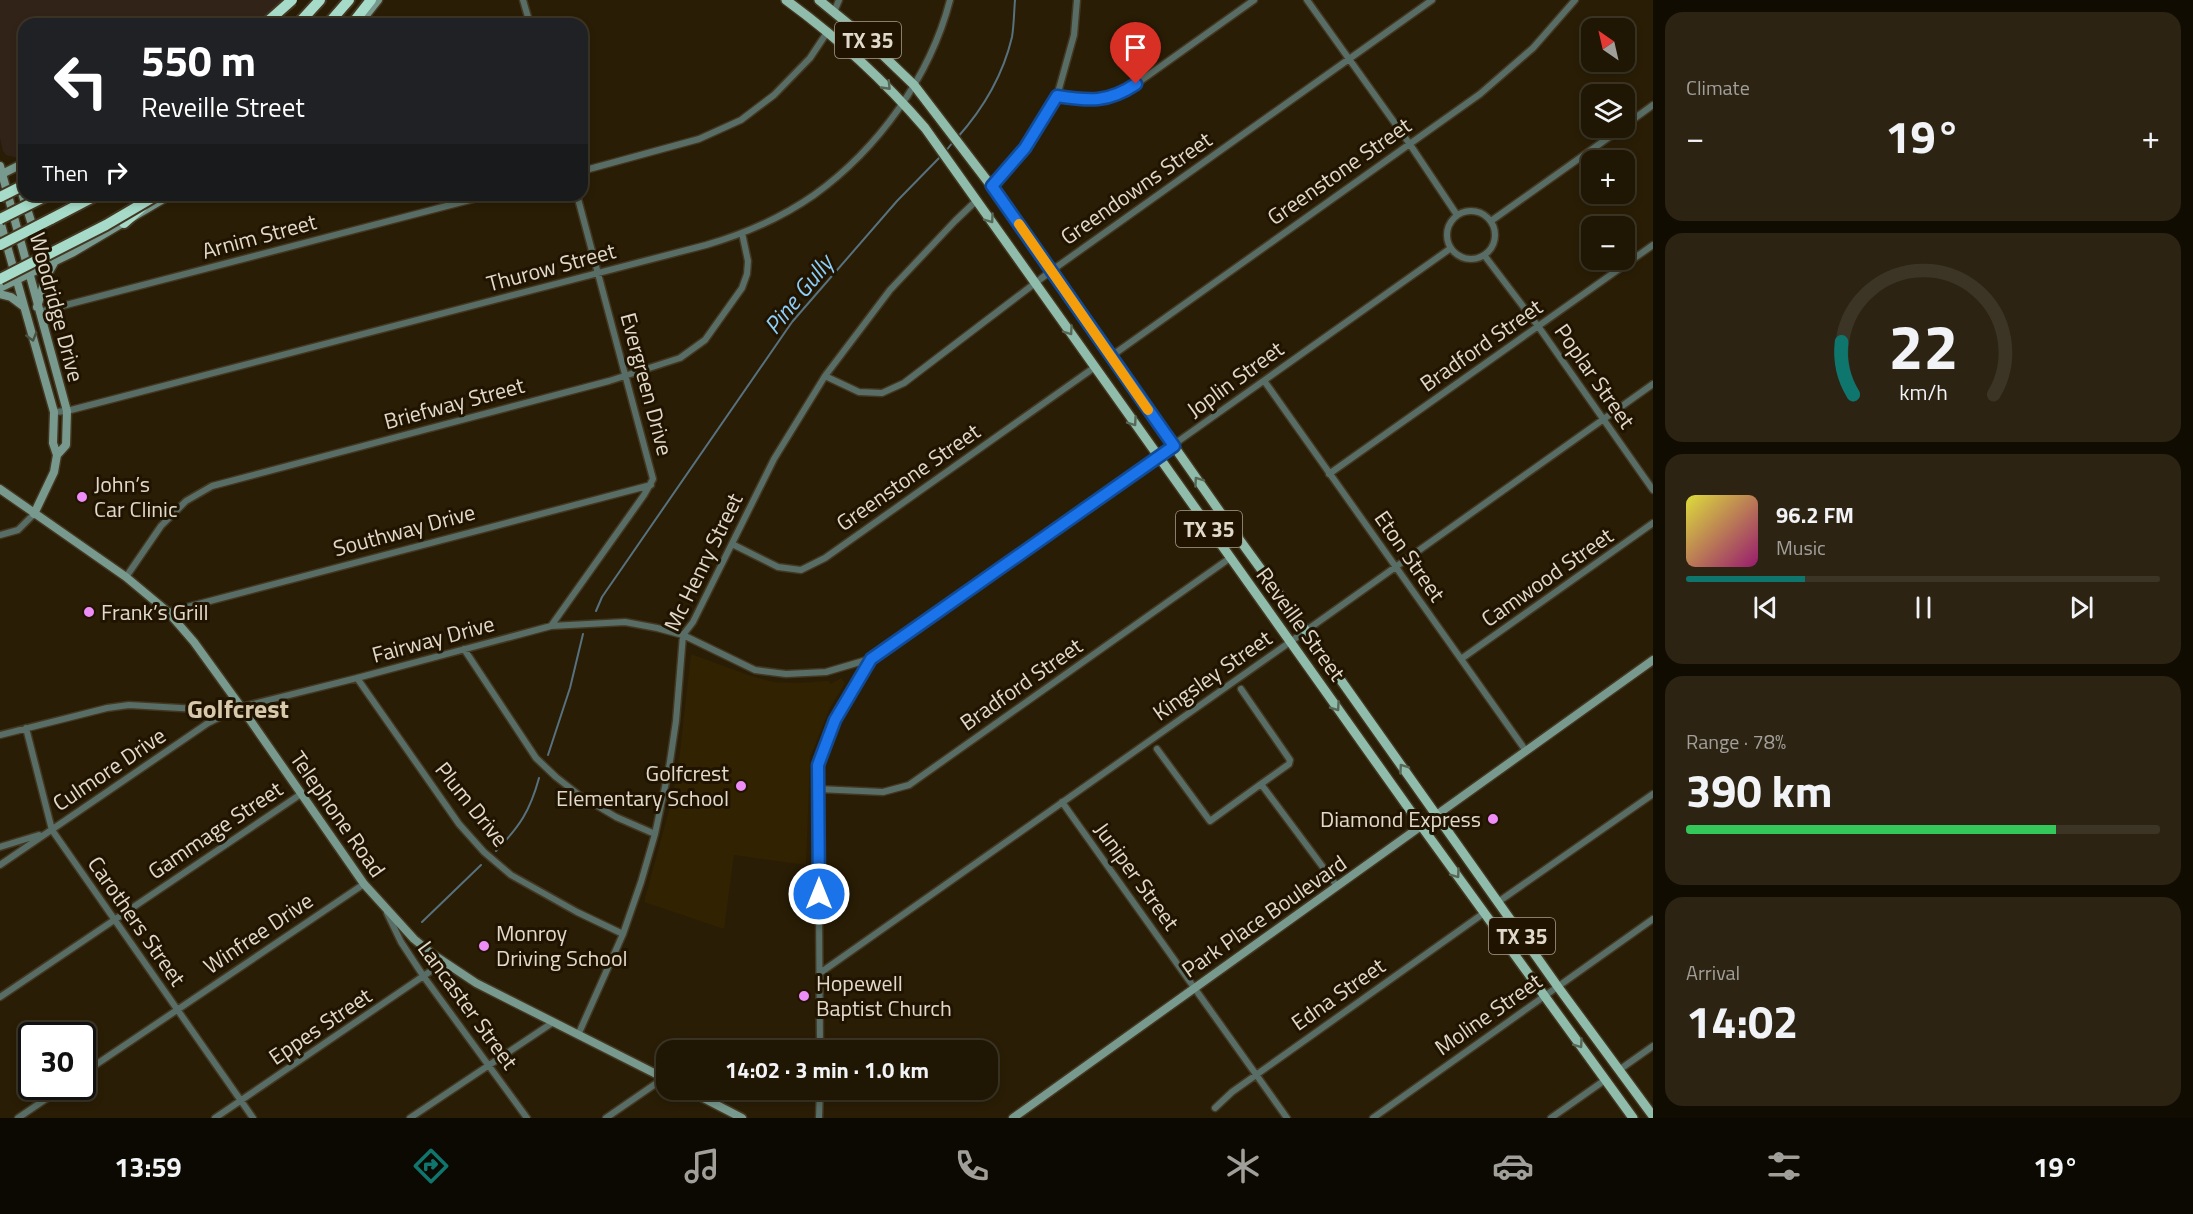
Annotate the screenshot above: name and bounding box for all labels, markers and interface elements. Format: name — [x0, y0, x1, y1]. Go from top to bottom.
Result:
north arrow — [1581, 18, 1635, 72]
map controls — [1581, 18, 1635, 270]
road number: TX 35 — [835, 22, 901, 58]
pin — [1110, 22, 1161, 84]
text: 550 m — [141, 28, 256, 92]
icon: arrive — [1119, 31, 1152, 64]
icon: left — [42, 42, 120, 120]
text: Climate — [1686, 72, 1750, 103]
one-way arrow — [879, 78, 890, 89]
button: layers — [1581, 84, 1635, 138]
text: Reveille Street — [141, 86, 305, 127]
text: 19° — [1885, 102, 1961, 170]
street label: Greenstone Street — [1260, 108, 1418, 233]
text: − — [1686, 112, 1704, 162]
text: + — [2142, 112, 2160, 162]
street label: Greendowns Street — [1053, 123, 1219, 253]
button: + — [1581, 150, 1635, 204]
text: Then — [42, 156, 88, 190]
icon: right — [100, 156, 133, 189]
street label: Arnim Street — [198, 204, 320, 268]
one-way arrow — [983, 212, 994, 223]
button: − — [1581, 216, 1635, 270]
street label: Woodridge Drive — [21, 229, 93, 385]
street label: Thurow Street — [483, 233, 620, 301]
water label: Pine Gully — [755, 244, 843, 342]
street label: Bradford Street — [1413, 290, 1550, 400]
text: 22 — [1888, 298, 1958, 393]
street label: Evergreen Drive — [612, 309, 682, 459]
street label: Poplar Street — [1546, 317, 1644, 436]
one-way arrow — [1061, 324, 1072, 335]
one-way arrow — [25, 331, 37, 342]
street label: Joplin Street — [1179, 332, 1291, 426]
street label: Briefway Street — [380, 368, 528, 438]
text: km/h — [1899, 376, 1947, 408]
street label: Greenstone Street — [829, 414, 987, 539]
one-way arrow — [1126, 415, 1137, 426]
place label: John’s Car Clinic — [94, 467, 178, 526]
one-way arrow — [1194, 477, 1205, 488]
street label: Mc Henry Street — [655, 487, 751, 637]
marker: John’s Car Clinic — [75, 490, 89, 504]
street label: Southway Drive — [329, 495, 479, 565]
text: 96.2 FM — [1776, 498, 1854, 532]
street label: Eton Street — [1366, 503, 1454, 609]
road number: TX 35 — [1176, 511, 1242, 547]
street label: Camwood Street — [1474, 519, 1620, 635]
text: Music — [1776, 532, 1826, 563]
street label: Reveille Street — [1248, 560, 1354, 688]
icon: previous — [1749, 591, 1782, 624]
icon: pause — [1907, 591, 1940, 624]
icon: next — [2065, 591, 2098, 624]
place label: Frank’s Grill — [101, 595, 209, 629]
marker: Frank’s Grill — [82, 605, 96, 619]
street label: Fairway Drive — [368, 606, 498, 672]
street label: Kingsley Street — [1145, 621, 1279, 729]
street label: Bradford Street — [953, 629, 1090, 739]
district label: Golfcrest — [187, 689, 289, 728]
one-way arrow — [1329, 700, 1340, 711]
street label: Culmore Drive — [46, 719, 172, 819]
text: Range · 78% — [1686, 726, 1786, 757]
street label: Telephone Road — [282, 744, 394, 884]
street label: Plum Drive — [427, 754, 517, 854]
place label: Golfcrest Elementary School — [556, 756, 729, 815]
text: 390 km — [1686, 756, 1832, 824]
one-way arrow — [1399, 764, 1410, 775]
street label: Gammage Street — [141, 772, 290, 888]
marker: Golfcrest Elementary School — [734, 779, 748, 793]
place label: Diamond Express — [1320, 802, 1481, 836]
marker: Diamond Express — [1486, 812, 1500, 826]
street label: Juniper Street — [1086, 815, 1188, 937]
street label: Park Place Boulevard — [1174, 846, 1354, 986]
street label: Carothers Street — [79, 849, 195, 993]
position arrow — [787, 862, 851, 926]
one-way arrow — [1449, 868, 1460, 879]
street label: Winfree Drive — [196, 884, 320, 982]
place label: Monroy Driving School — [496, 916, 628, 975]
road number: TX 35 — [1489, 918, 1555, 954]
street label: Lancaster Street — [410, 933, 527, 1077]
marker: Monroy Driving School — [477, 939, 491, 953]
street label: Edna Street — [1284, 949, 1392, 1039]
text: Arrival — [1686, 957, 1740, 988]
street label: Moline Street — [1427, 964, 1549, 1064]
place label: Hopewell Baptist Church — [816, 966, 952, 1025]
street label: Eppes Street — [261, 979, 379, 1073]
text: 14:02 — [1686, 987, 1798, 1055]
marker: Hopewell Baptist Church — [797, 989, 811, 1003]
speed limit sign: 30 — [18, 1022, 96, 1100]
one-way arrow — [1572, 1037, 1583, 1048]
text: 14:02 · 3 min · 1.0 km — [725, 1053, 929, 1087]
icon: directions — [410, 1145, 452, 1187]
icon: music — [681, 1145, 723, 1187]
icon: phone — [951, 1145, 993, 1187]
icon: climate — [1222, 1145, 1264, 1187]
icon: car — [1492, 1145, 1534, 1187]
icon: filters — [1763, 1145, 1805, 1187]
text: 13:59 — [114, 1146, 182, 1187]
text: 19° — [2033, 1146, 2079, 1187]

